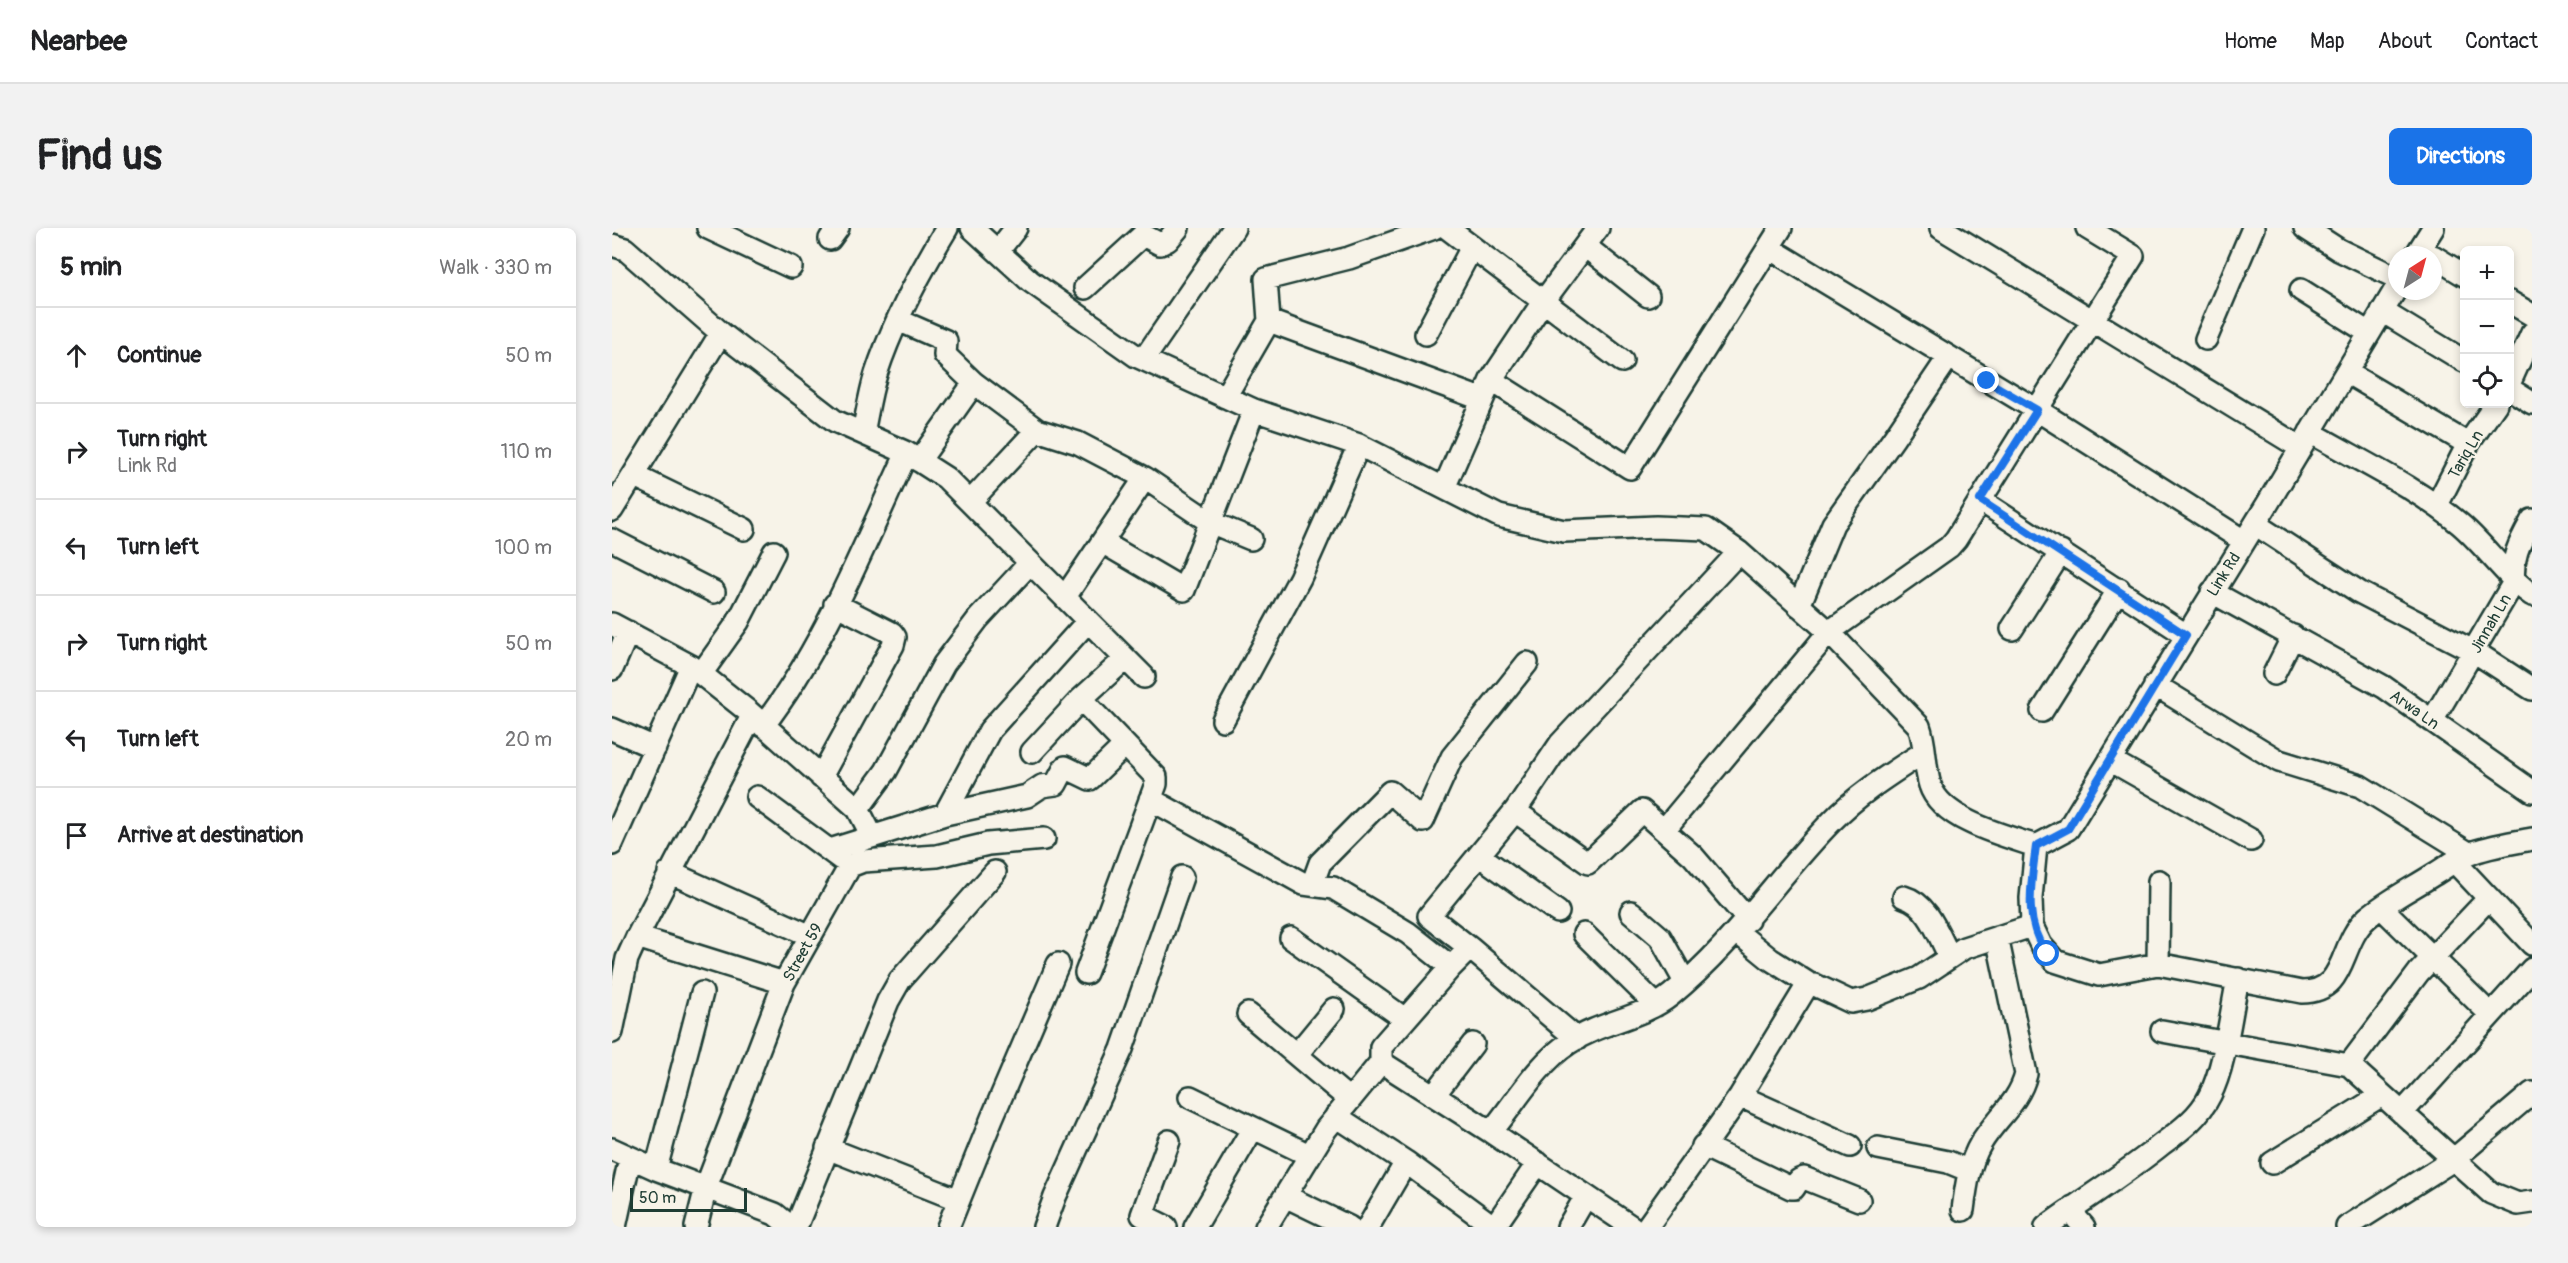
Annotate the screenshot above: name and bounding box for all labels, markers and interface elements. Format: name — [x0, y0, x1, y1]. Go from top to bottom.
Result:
text: Nearbee — [30, 24, 127, 59]
text: Home — [2224, 28, 2277, 55]
text: Map — [2310, 28, 2345, 55]
text: About — [2378, 28, 2432, 55]
text: Contact — [2465, 28, 2538, 55]
button: Directions — [2389, 128, 2532, 185]
text: Find us — [36, 130, 162, 182]
north arrow — [2388, 246, 2442, 300]
map controls — [2460, 246, 2514, 408]
button: + — [2460, 246, 2514, 300]
text: 5 min — [60, 251, 122, 283]
text: Walk · 330 m — [439, 255, 552, 280]
button: − — [2460, 300, 2514, 354]
icon: ahead — [60, 339, 93, 372]
text: Continue — [117, 341, 201, 369]
text: 50 m — [505, 343, 552, 368]
button: locate — [2460, 354, 2514, 408]
route end — [1973, 367, 1999, 393]
text: Turn right — [117, 425, 207, 453]
street label: Tariq Ln — [2444, 427, 2488, 482]
icon: right — [60, 435, 93, 468]
text: 110 m — [501, 439, 552, 464]
text: Link Rd — [117, 453, 177, 478]
icon: left — [60, 531, 93, 564]
text: Turn left — [117, 533, 199, 561]
text: 100 m — [495, 535, 552, 560]
street label: Link Rd — [2203, 549, 2245, 600]
street label: Jinnah Ln — [2466, 590, 2516, 657]
icon: right — [60, 627, 93, 660]
text: Turn right — [117, 629, 207, 657]
text: 50 m — [505, 631, 552, 656]
street label: Arwa Ln — [2386, 686, 2443, 734]
icon: left — [60, 723, 93, 756]
text: Turn left — [117, 725, 199, 753]
text: 20 m — [505, 727, 552, 752]
icon: arrive — [60, 819, 93, 852]
text: Arrive at destination — [117, 821, 303, 849]
street label: Street 59 — [779, 920, 827, 985]
route start — [2033, 940, 2059, 966]
scale bar — [630, 1185, 747, 1212]
text: 50 m — [639, 1188, 676, 1208]

